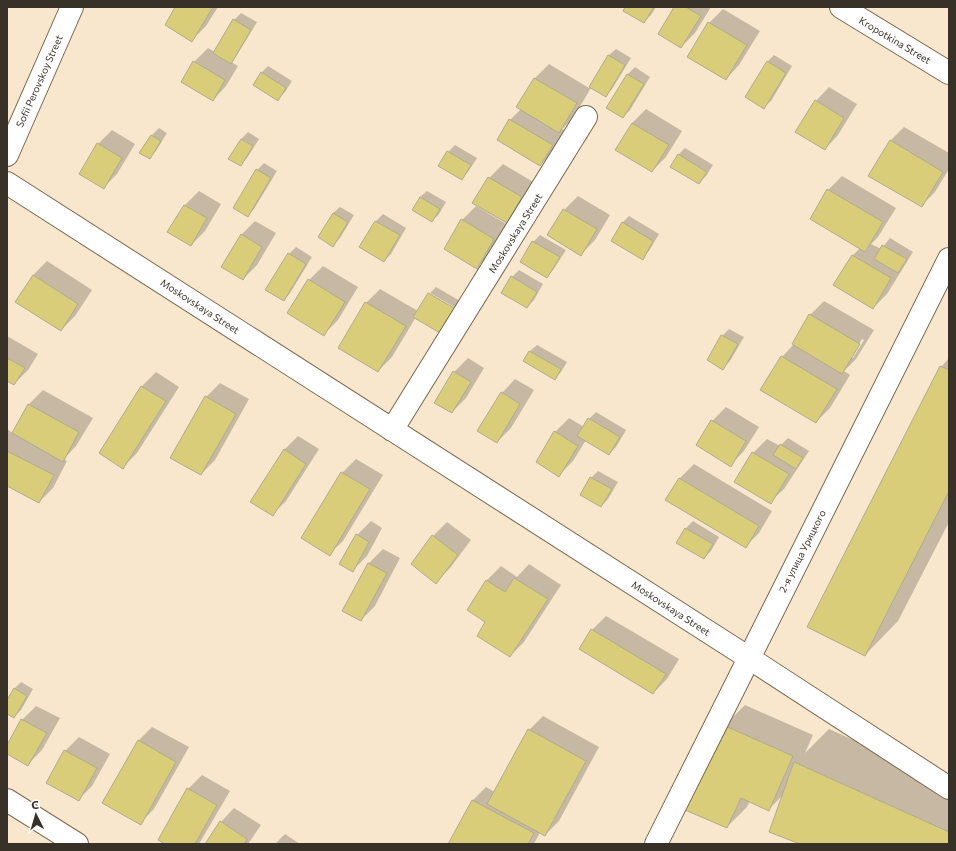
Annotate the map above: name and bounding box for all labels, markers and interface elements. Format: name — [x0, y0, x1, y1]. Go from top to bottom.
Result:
street label: Kropotkina Street — [857, 14, 933, 66]
street label: Sofii Perovskoy Street — [13, 33, 65, 129]
street label: Moskovskaya Street — [486, 191, 544, 275]
street label: Moskovskaya Street — [158, 276, 242, 336]
street label: 2-я улица Урицкого — [776, 508, 828, 594]
street label: Moskovskaya Street — [629, 578, 713, 638]
north arrow — [16, 795, 56, 835]
text: С — [31, 798, 40, 811]

